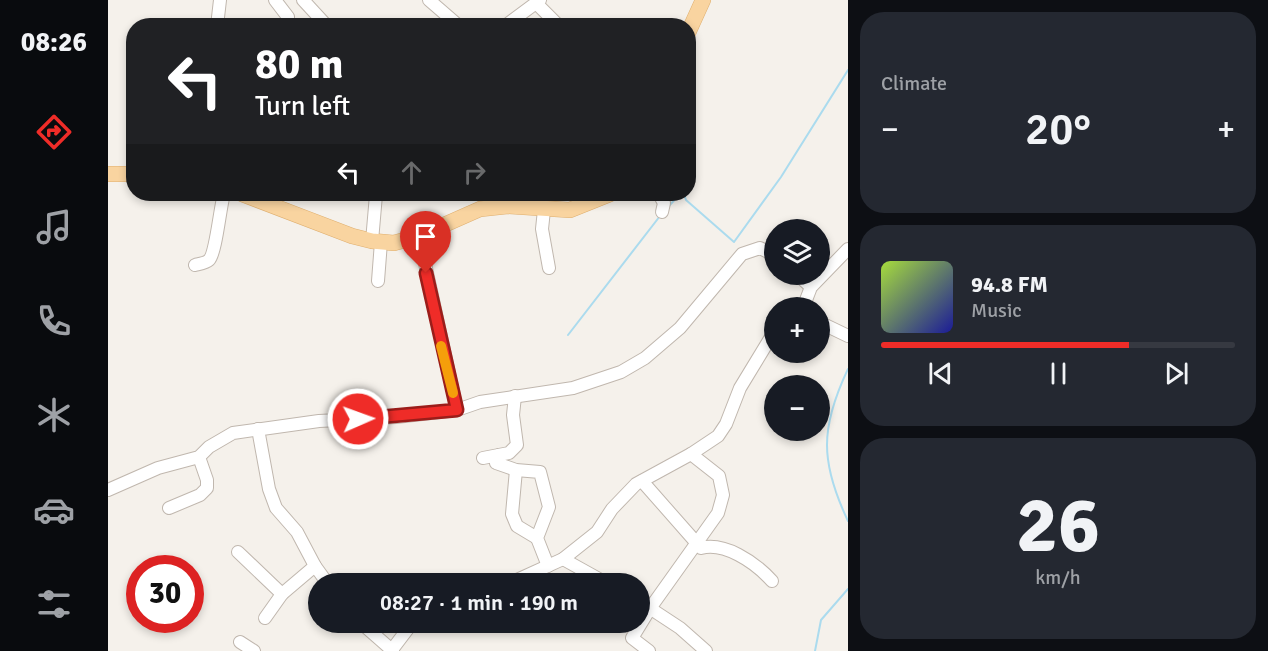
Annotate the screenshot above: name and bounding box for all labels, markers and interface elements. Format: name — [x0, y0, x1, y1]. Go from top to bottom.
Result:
text: 08:26 — [21, 26, 87, 59]
text: 80 m — [255, 39, 344, 90]
icon: left — [156, 42, 234, 120]
text: Climate — [881, 71, 947, 96]
text: Turn left — [255, 90, 350, 123]
text: 20° — [1025, 102, 1091, 157]
text: − — [881, 109, 899, 150]
text: + — [1217, 109, 1235, 150]
icon: directions — [33, 111, 75, 153]
icon: left — [332, 156, 365, 189]
icon: ahead — [395, 156, 428, 189]
icon: right — [458, 156, 491, 189]
icon: music — [33, 206, 75, 248]
pin — [400, 211, 451, 273]
map controls — [764, 219, 830, 441]
button: layers — [764, 219, 830, 285]
icon: arrive — [409, 220, 442, 253]
text: 94.8 FM — [971, 271, 1048, 298]
button: + — [764, 297, 830, 363]
text: Music — [971, 298, 1022, 323]
icon: phone — [33, 300, 75, 342]
icon: previous — [924, 357, 957, 390]
icon: pause — [1042, 357, 1075, 390]
icon: next — [1160, 357, 1193, 390]
button: − — [764, 375, 830, 441]
position arrow — [326, 387, 390, 451]
icon: climate — [33, 394, 75, 436]
text: 26 — [1016, 478, 1100, 574]
icon: car — [33, 489, 75, 531]
speed limit sign: 30 — [126, 555, 204, 633]
text: km/h — [1035, 565, 1081, 590]
icon: filters — [33, 583, 75, 625]
text: 08:27 · 1 min · 190 m — [380, 589, 578, 616]

